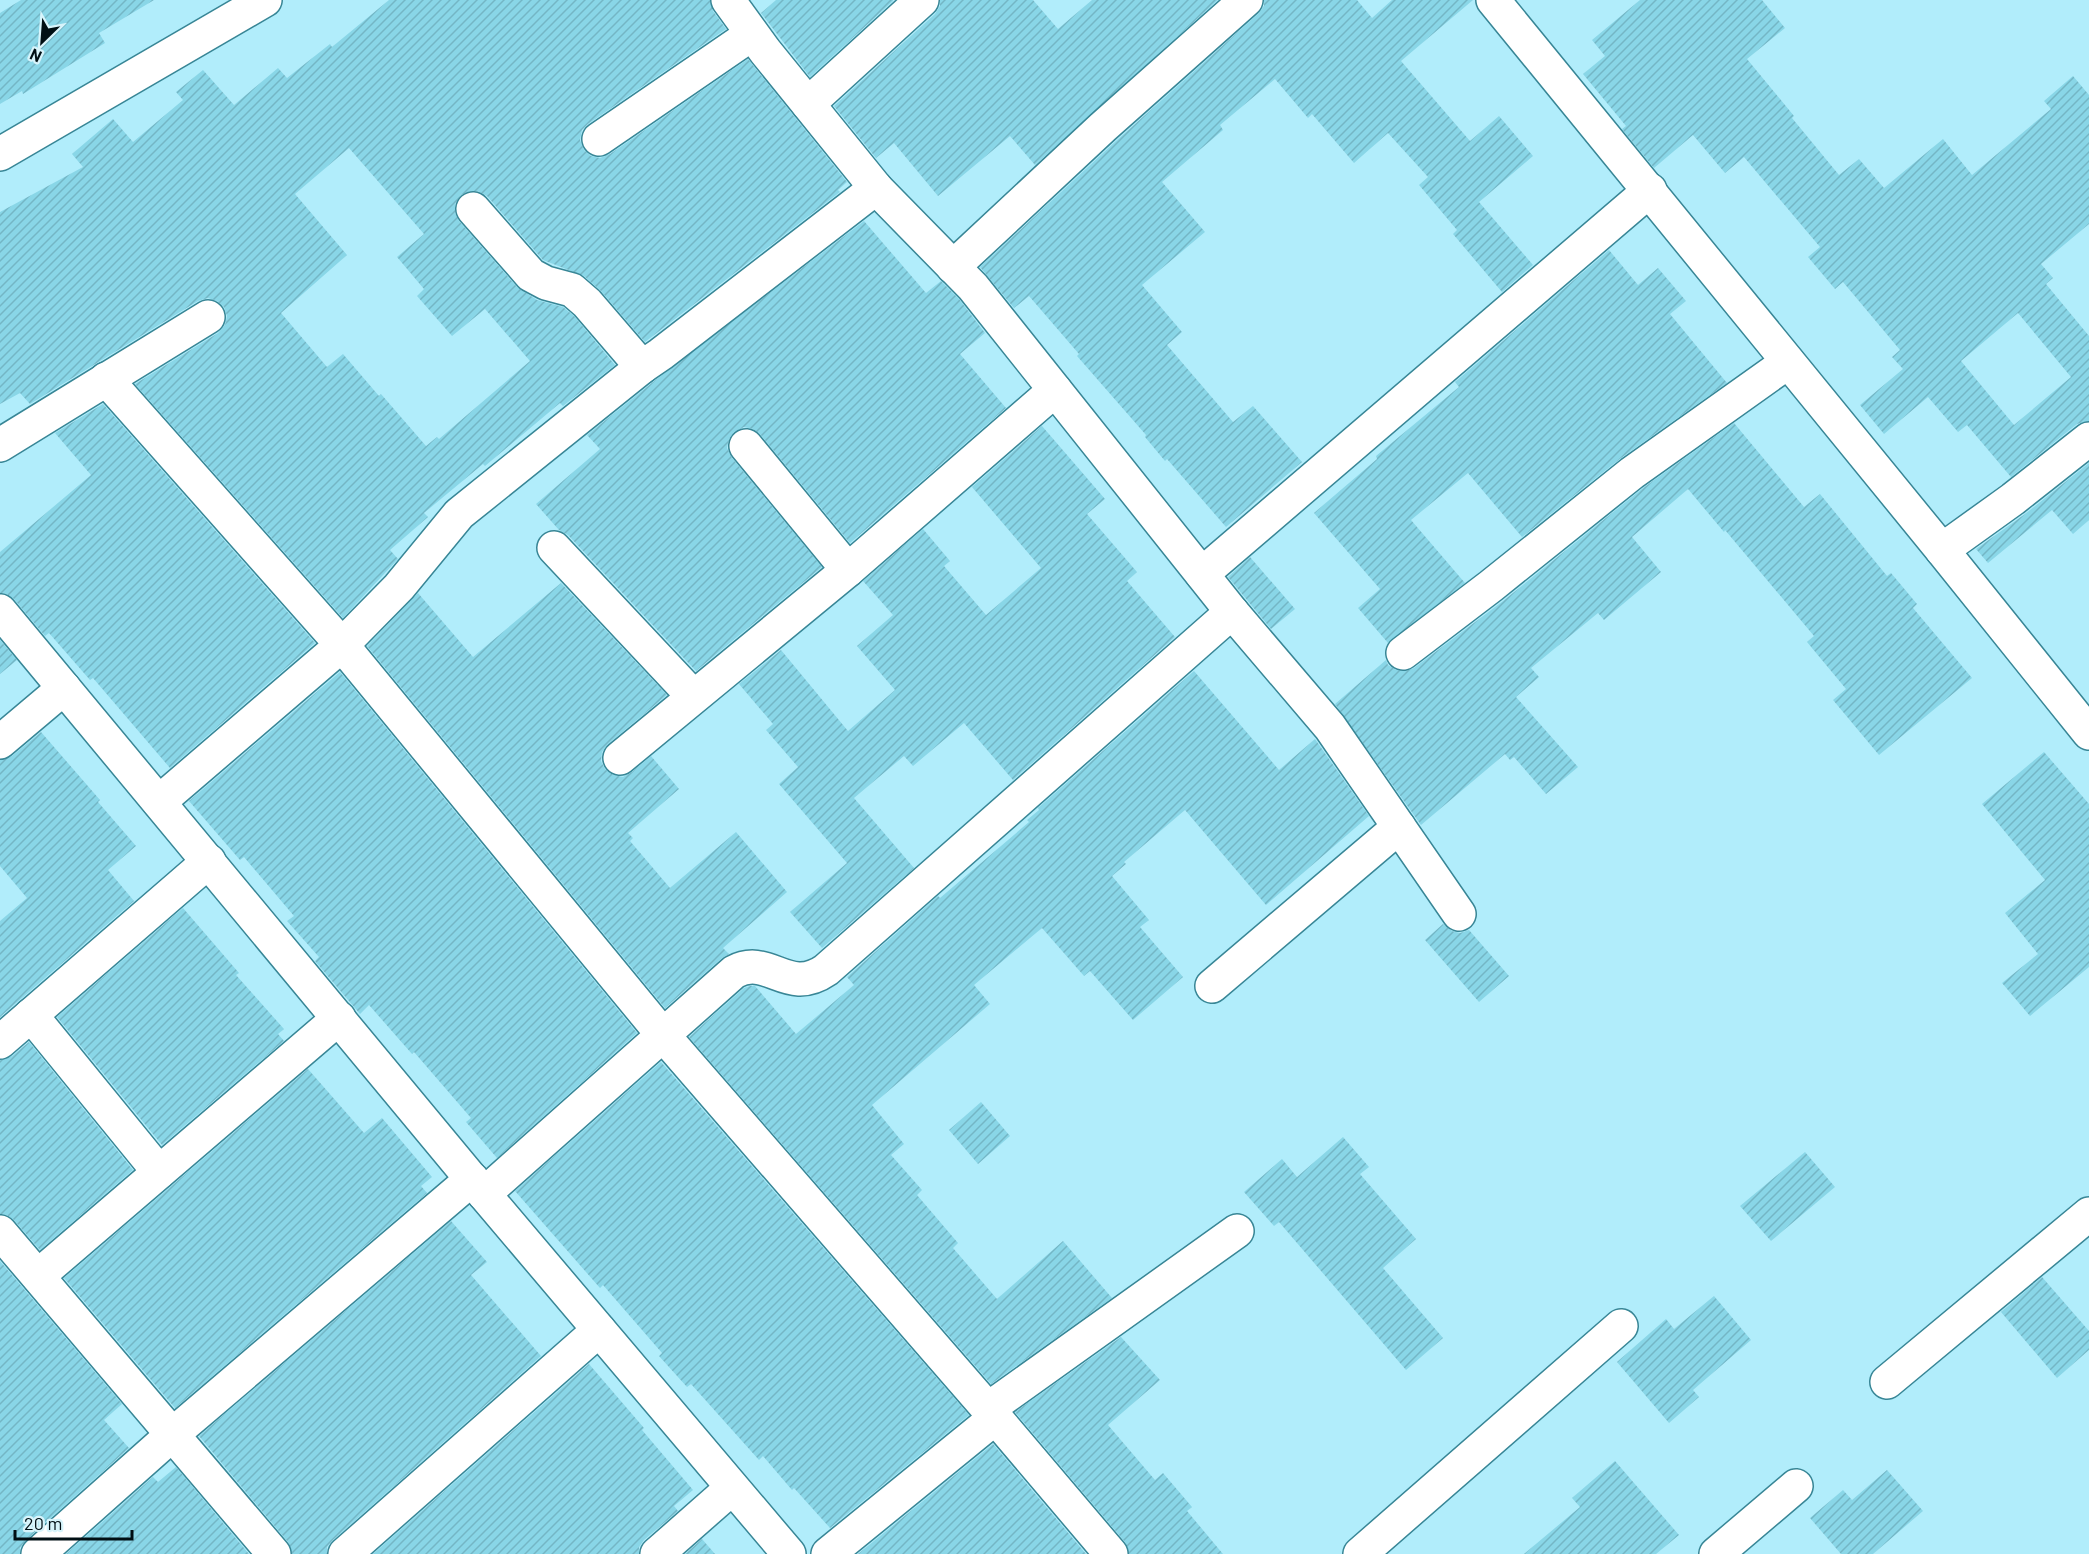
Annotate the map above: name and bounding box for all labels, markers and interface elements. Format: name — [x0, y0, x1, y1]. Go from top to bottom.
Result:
north arrow — [12, 12, 72, 72]
text: N — [27, 45, 44, 67]
scale bar — [15, 1503, 132, 1541]
text: 20 m — [24, 1512, 62, 1534]

